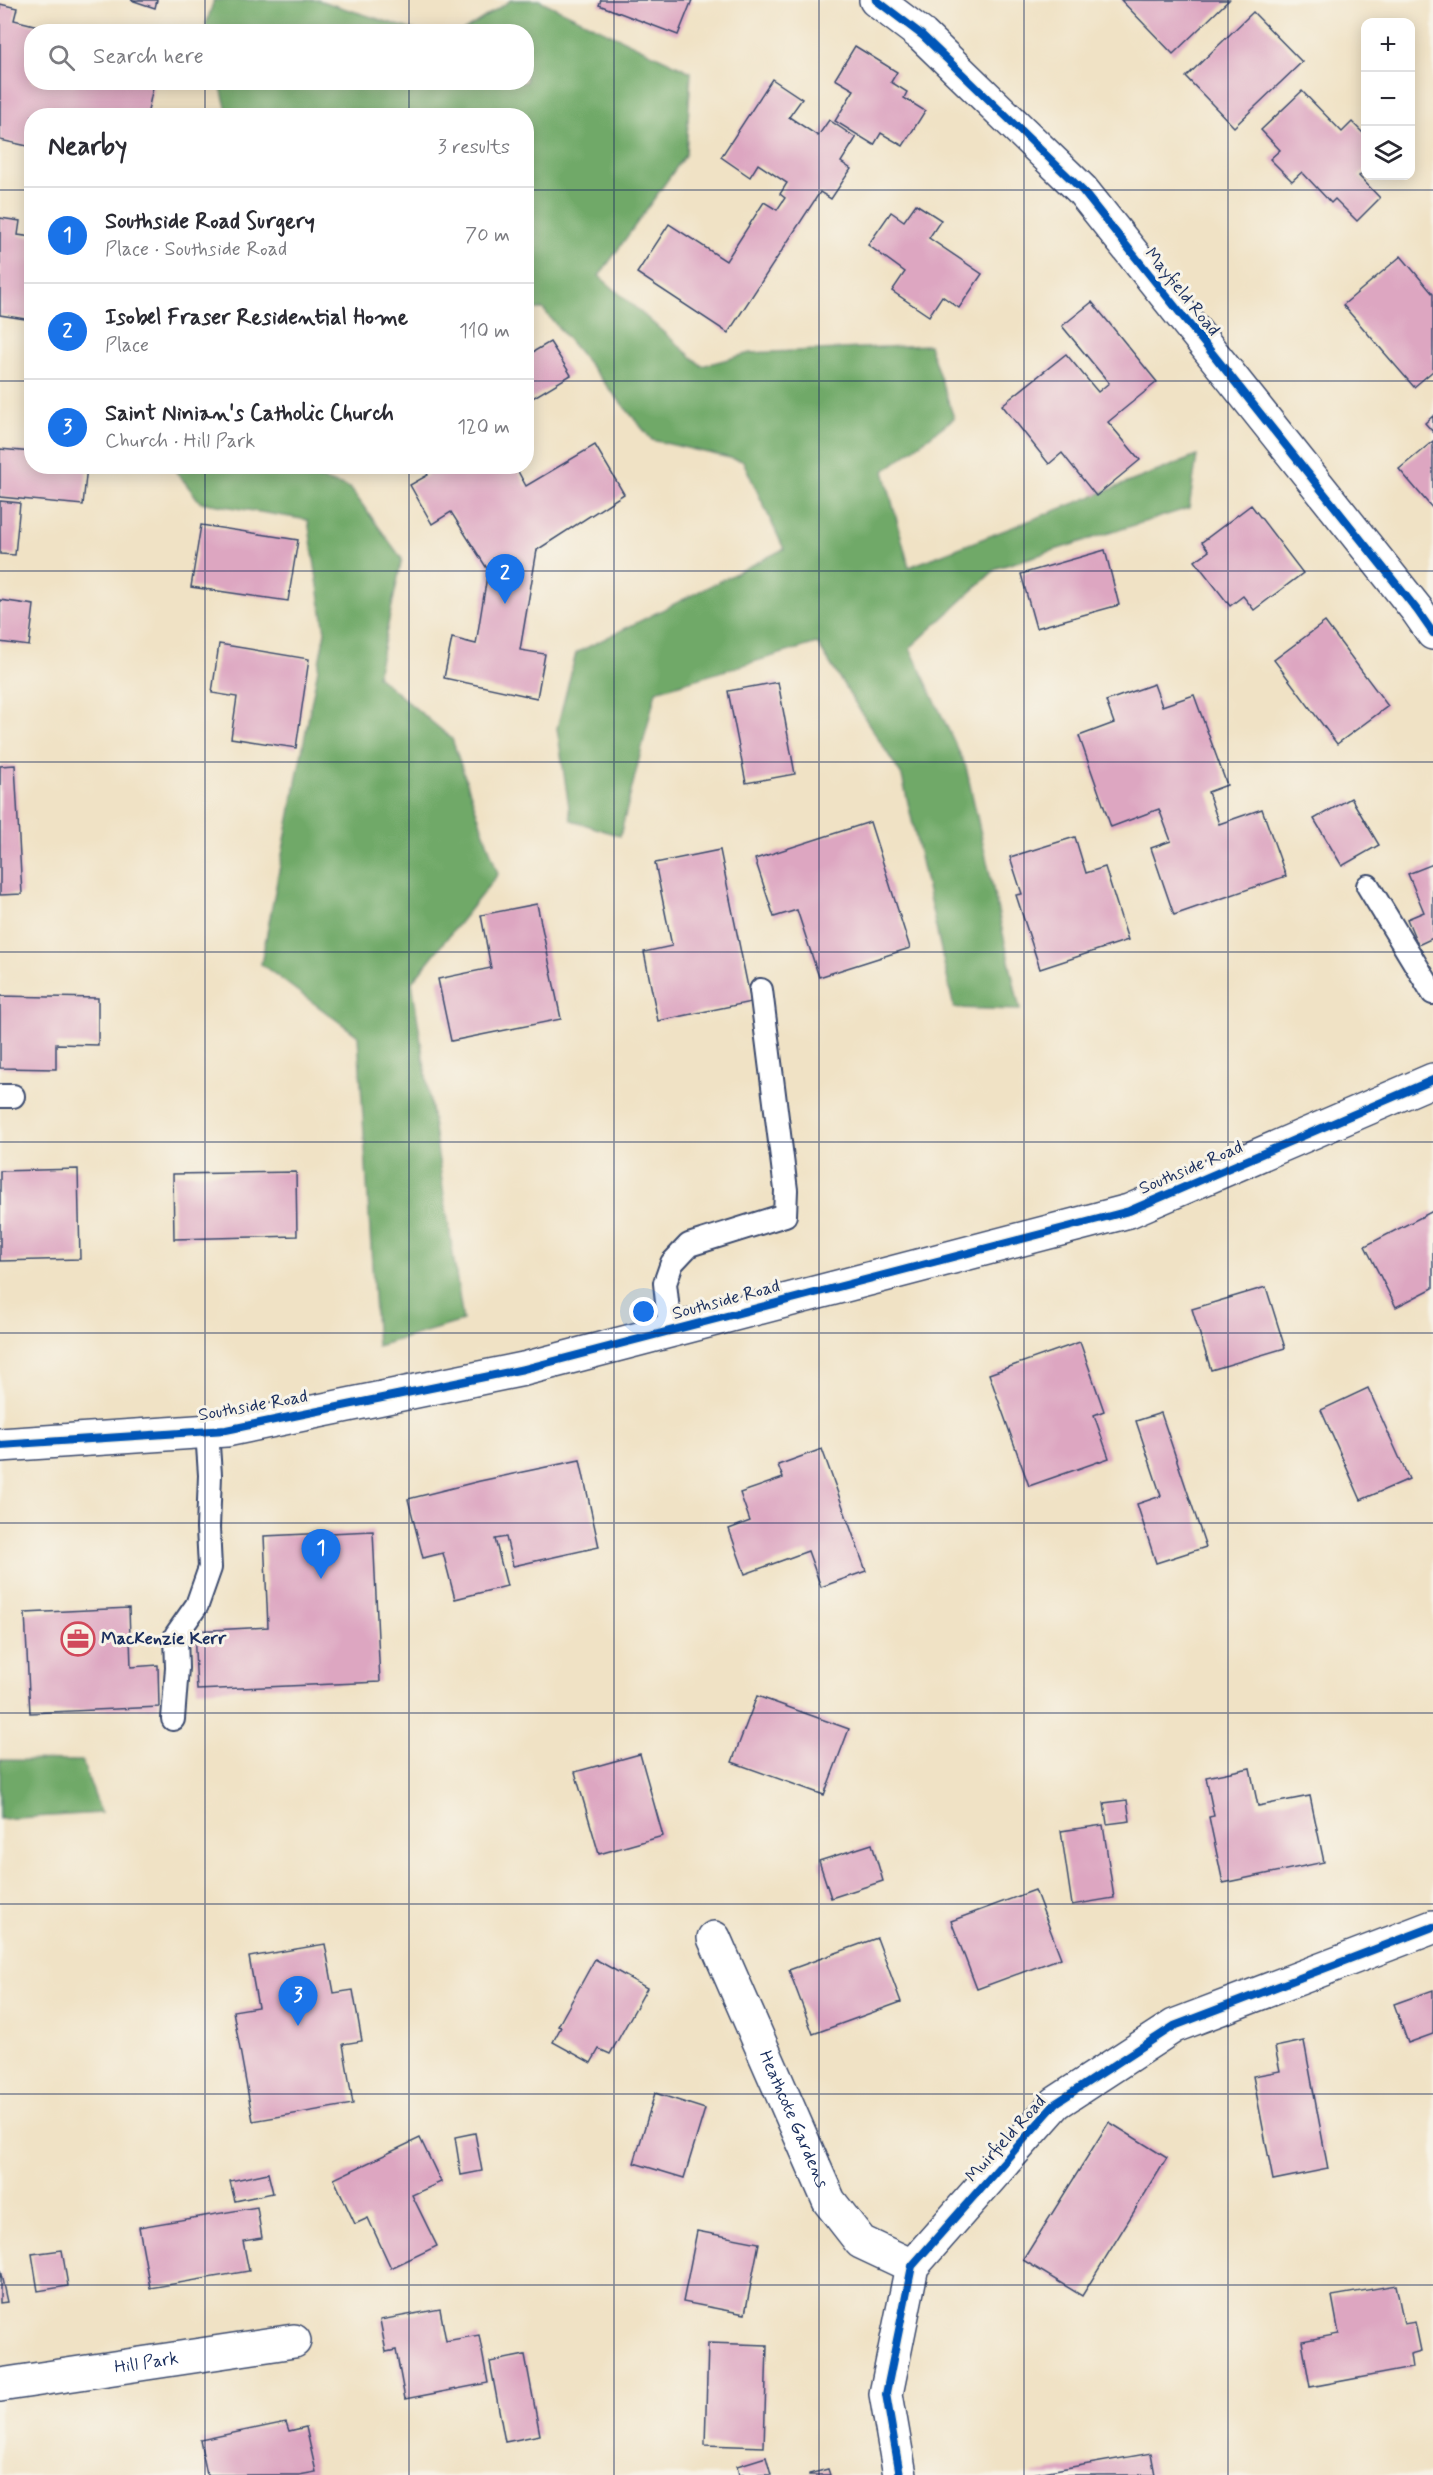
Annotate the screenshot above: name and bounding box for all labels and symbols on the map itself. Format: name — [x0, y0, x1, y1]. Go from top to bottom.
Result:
street label: Mayfield Road — [1139, 243, 1225, 341]
pin: 2 — [486, 554, 524, 604]
street label: Southside Road — [1135, 1135, 1247, 1201]
street label: Southside Road — [670, 1274, 782, 1326]
your location — [629, 1297, 658, 1326]
street label: Southside Road — [197, 1385, 309, 1427]
pin: 1 — [302, 1530, 340, 1579]
office icon: MacKenzie Kerr — [60, 1621, 96, 1657]
place label: MacKenzie Kerr — [101, 1627, 227, 1651]
pin: 3 — [278, 1976, 318, 2026]
street label: Heathcote Gardens — [753, 2047, 834, 2192]
street label: Muirfield Road — [960, 2090, 1052, 2188]
street label: Hill Park — [113, 2346, 180, 2380]

